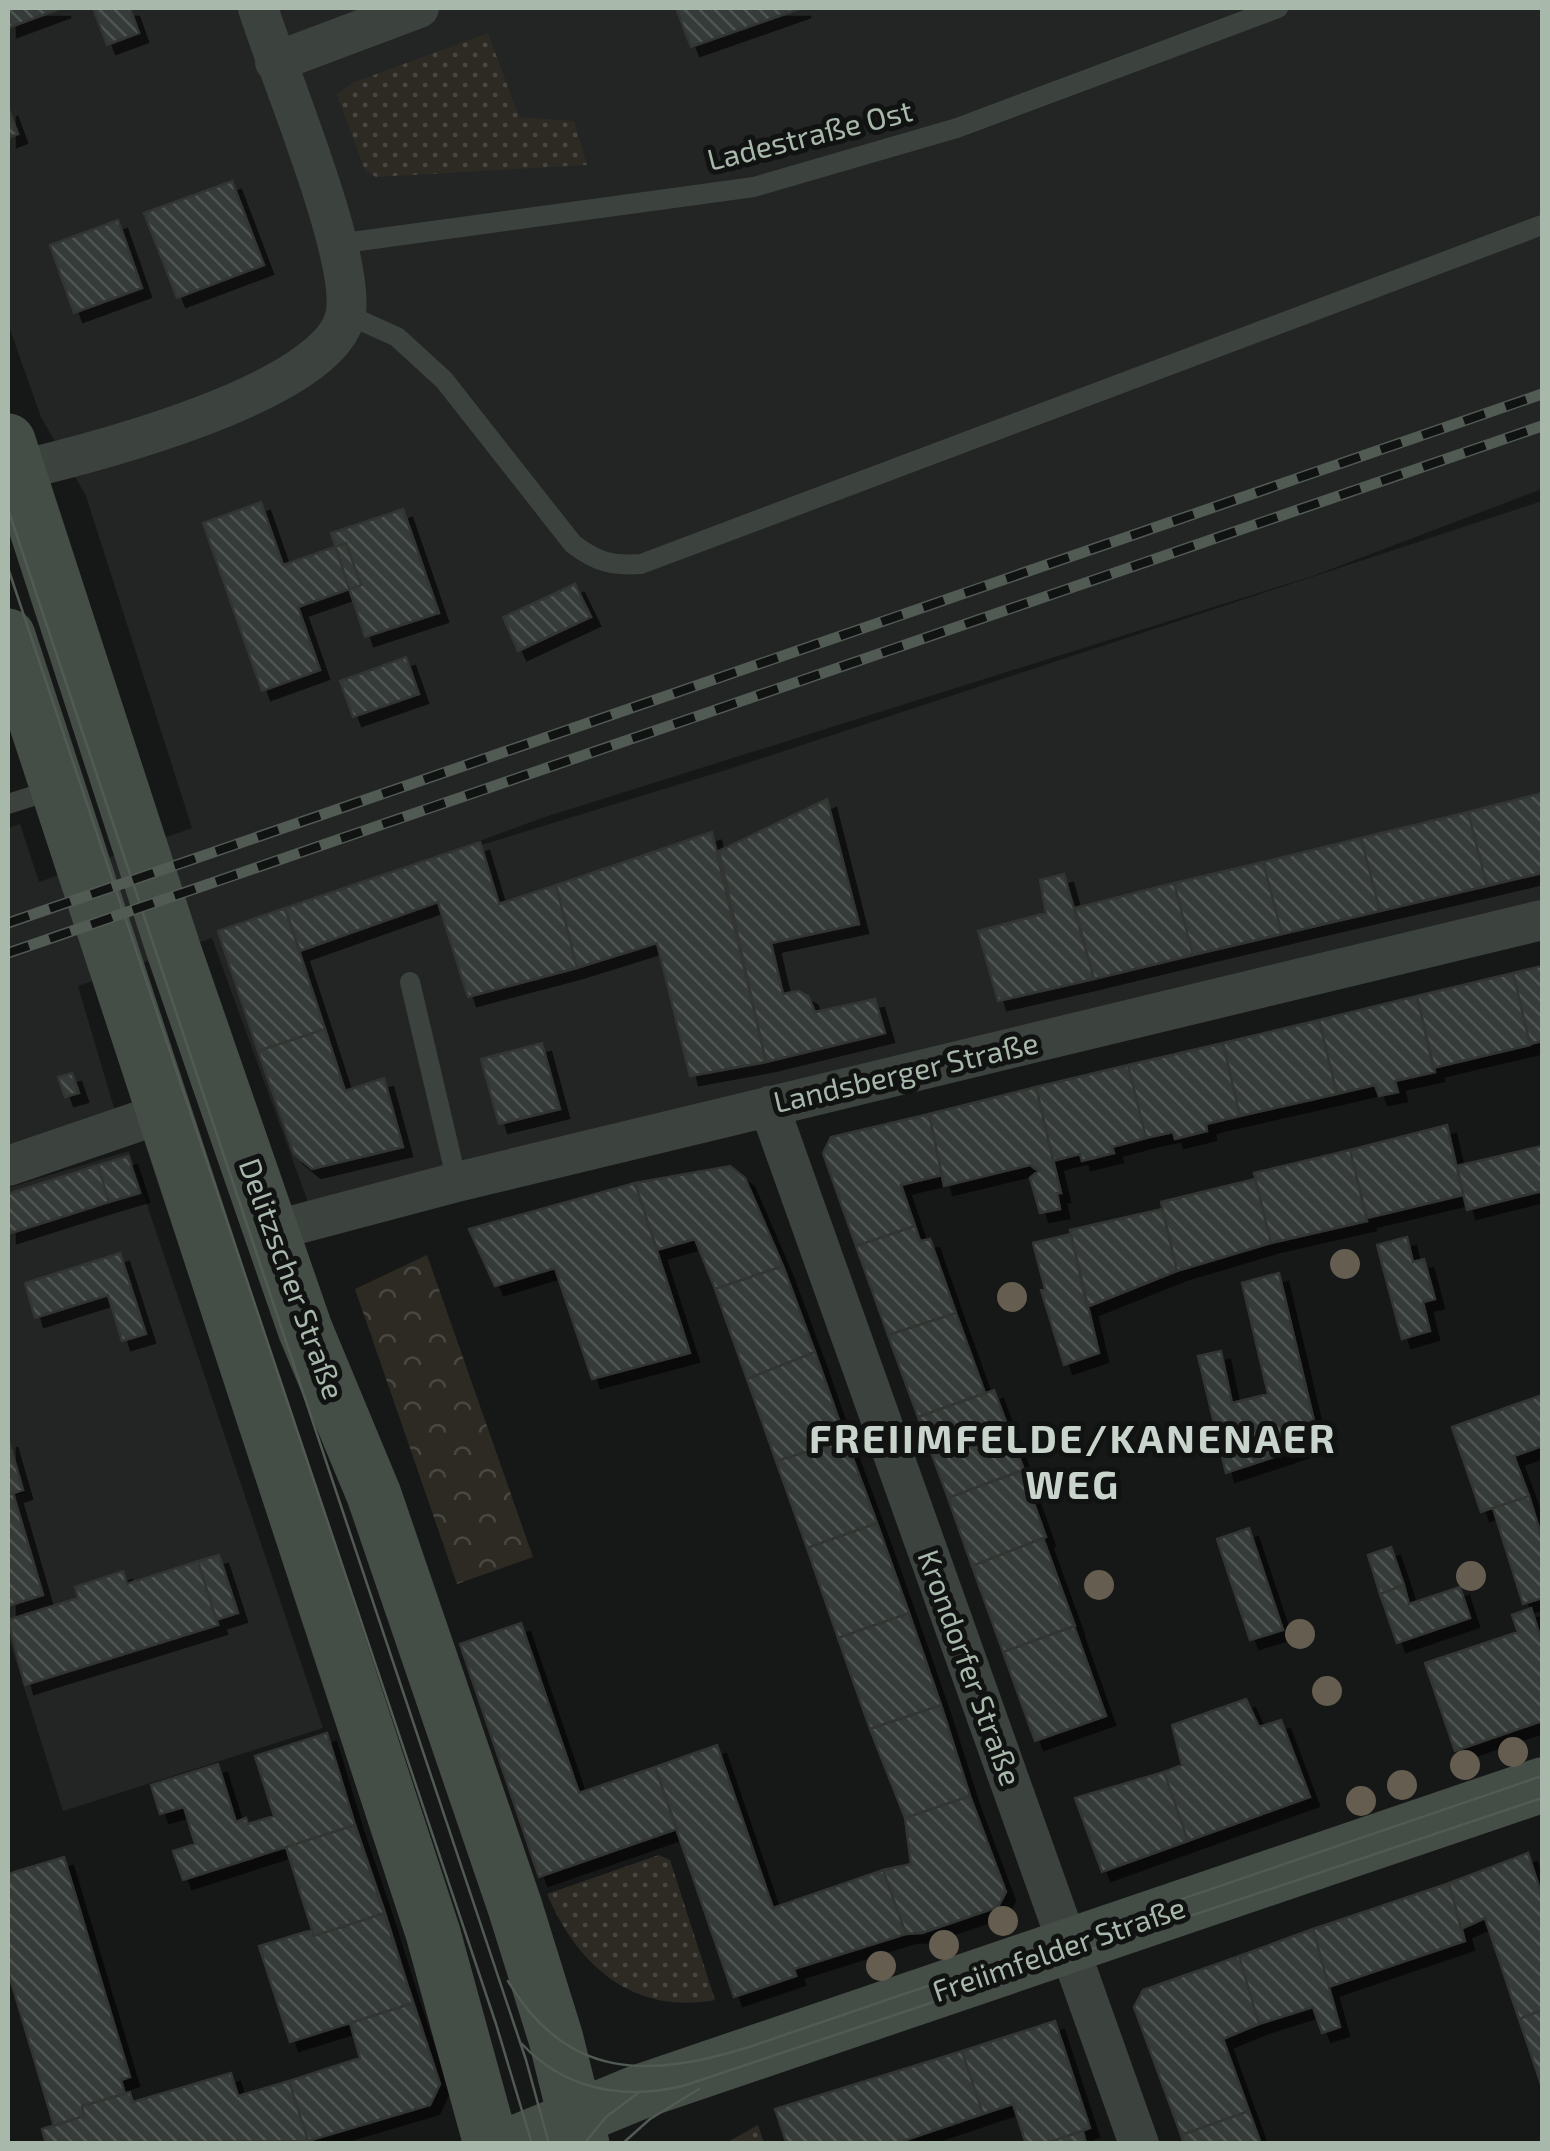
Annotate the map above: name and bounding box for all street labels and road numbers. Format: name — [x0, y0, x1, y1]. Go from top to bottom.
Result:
street label: Ladestraße Ost — [703, 91, 916, 177]
street label: Landsberger Straße — [770, 1023, 1041, 1119]
street label: Delitzscher Straße — [233, 1153, 353, 1404]
street label: Krondorfer Straße — [911, 1544, 1030, 1790]
street label: Freiimfelder Straße — [927, 1888, 1190, 2008]

